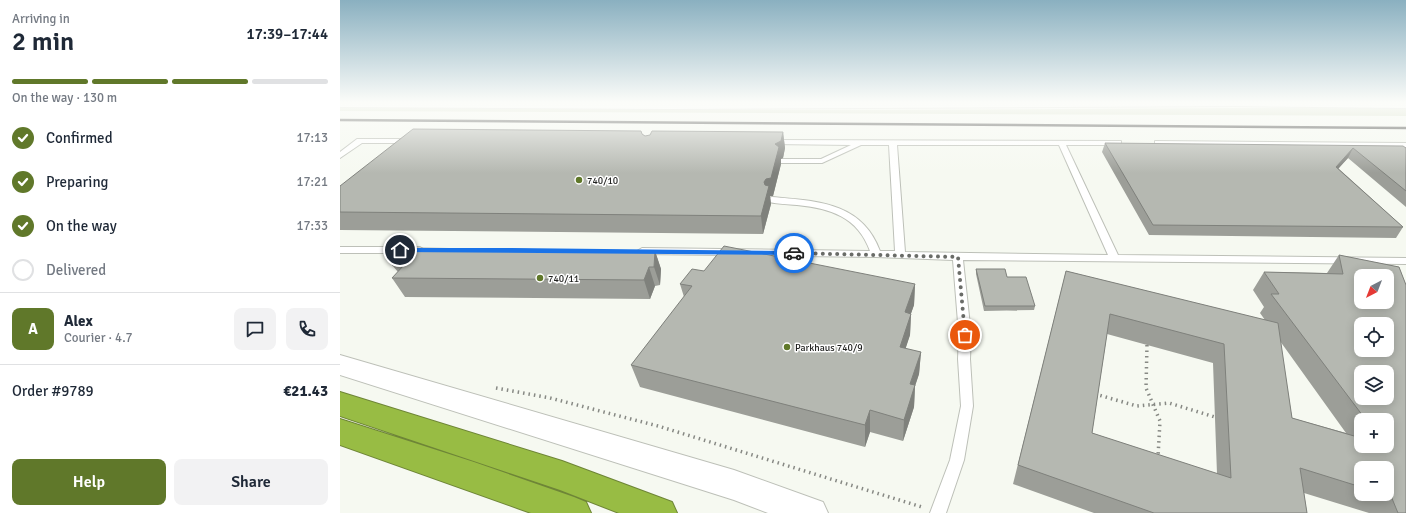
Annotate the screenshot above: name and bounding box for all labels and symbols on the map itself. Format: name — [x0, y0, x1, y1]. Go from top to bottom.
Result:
marker: 740/10 — [574, 175, 584, 185]
place label: 740/10 — [587, 175, 618, 187]
pin — [383, 233, 417, 267]
courier — [774, 233, 814, 273]
north arrow — [1354, 269, 1394, 309]
marker: 740/11 — [535, 273, 545, 283]
place label: 740/11 — [548, 273, 579, 285]
pin — [948, 318, 982, 352]
marker: Parkhaus 740/9 — [782, 342, 792, 352]
place label: Parkhaus 740/9 — [795, 342, 863, 354]

